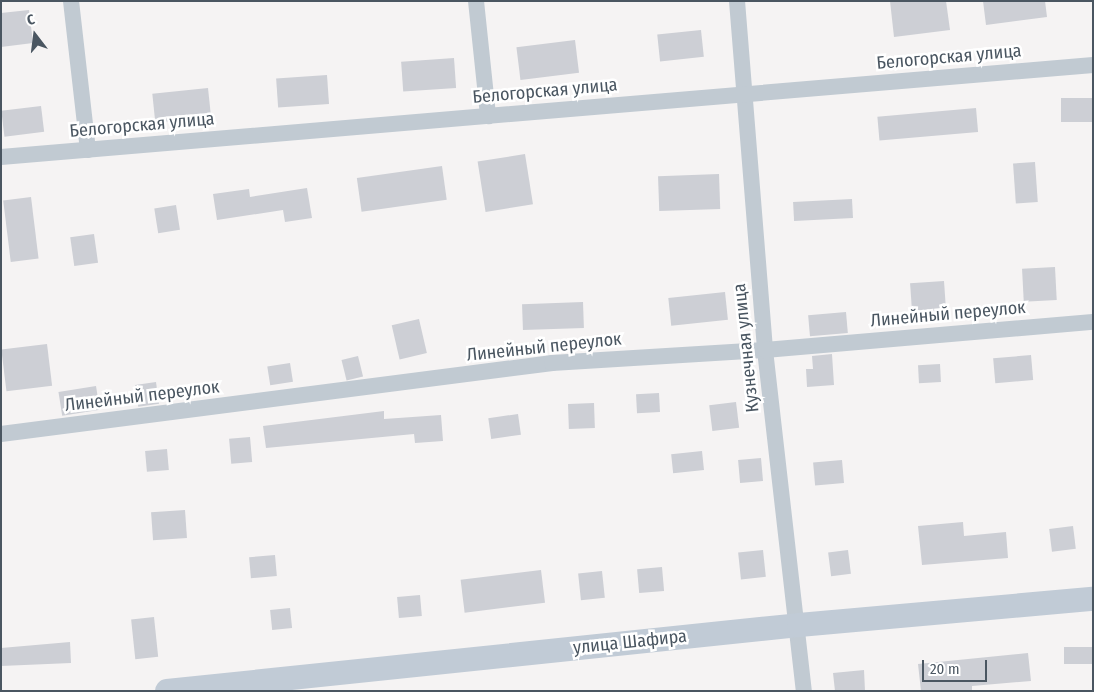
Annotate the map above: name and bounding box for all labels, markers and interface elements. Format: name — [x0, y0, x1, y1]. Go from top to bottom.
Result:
north arrow — [10, 10, 60, 60]
text: С — [25, 11, 37, 29]
street label: Белогорская улица — [876, 40, 1022, 74]
street label: Белогорская улица — [472, 74, 618, 108]
street label: Белогорская улица — [69, 108, 215, 142]
street label: Кузнечная улица — [728, 283, 764, 413]
street label: Линейный переулок — [870, 296, 1026, 332]
street label: Линейный переулок — [465, 328, 623, 366]
street label: Линейный переулок — [63, 376, 221, 416]
street label: улица Шафира — [572, 625, 688, 659]
scale bar — [924, 650, 989, 682]
text: 20 m — [930, 660, 960, 678]

